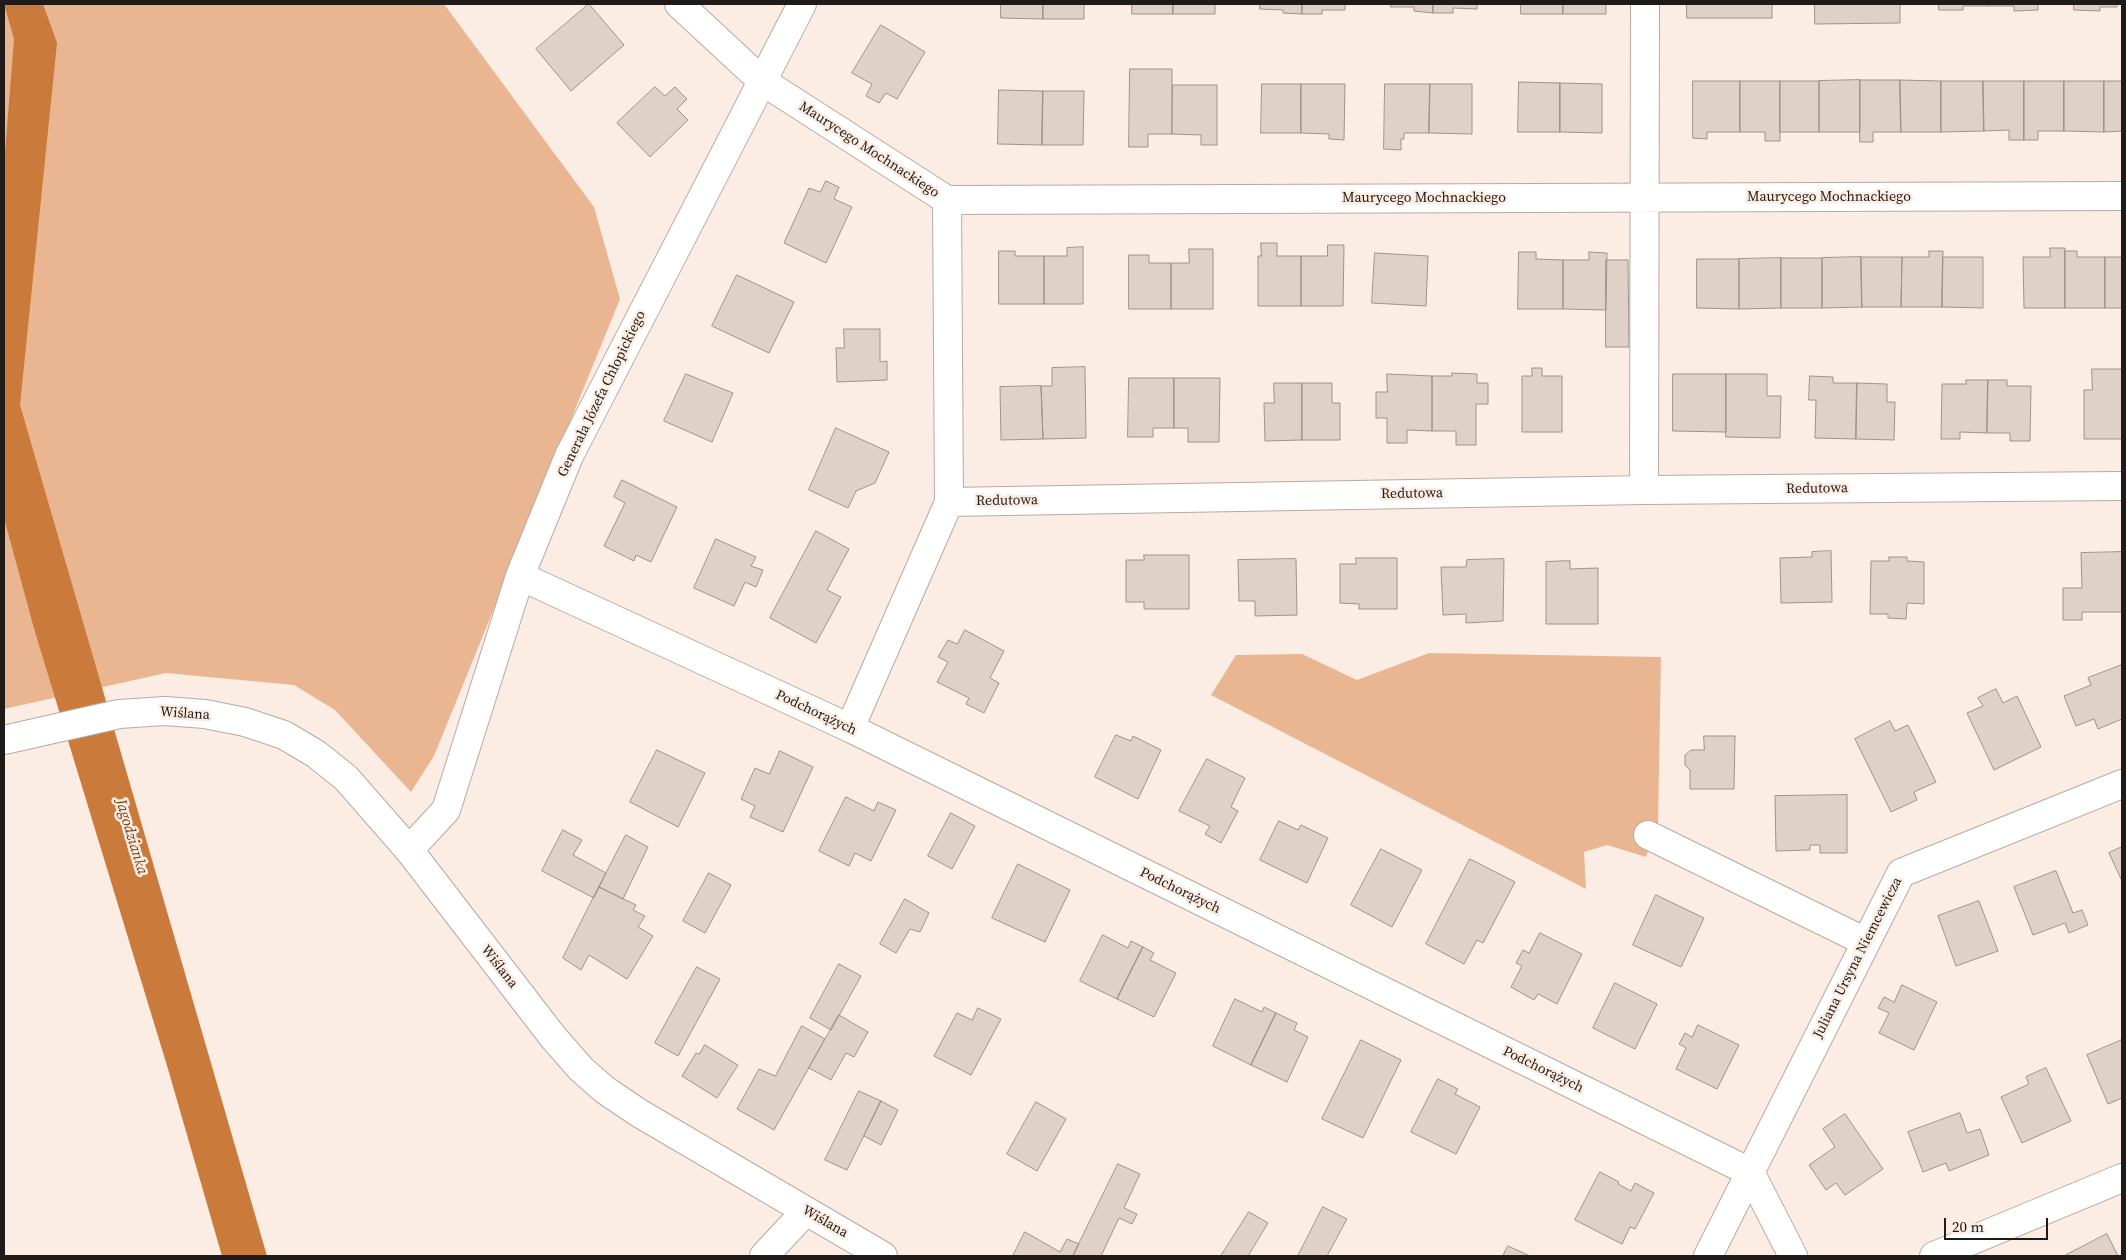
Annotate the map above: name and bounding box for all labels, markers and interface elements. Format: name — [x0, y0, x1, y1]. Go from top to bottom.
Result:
street label: Maurycego Mochnackiego — [796, 98, 942, 202]
street label: Maurycego Mochnackiego — [1747, 189, 1911, 205]
street label: Maurycego Mochnackiego — [1342, 190, 1506, 206]
street label: Generała Józefa Chłopickiego — [554, 308, 650, 480]
street label: Redutowa — [1786, 480, 1848, 498]
street label: Redutowa — [1381, 485, 1443, 503]
street label: Redutowa — [976, 492, 1038, 510]
street label: Podchorążych — [773, 687, 859, 739]
street label: Wiślana — [159, 704, 211, 724]
water label: Jagodzianka — [111, 797, 151, 877]
street label: Podchorążych — [1137, 864, 1223, 918]
street label: Juliana Ursyna Niemcewicza — [1810, 875, 1906, 1041]
street label: Wiślana — [477, 942, 521, 992]
street label: Podchorążych — [1500, 1043, 1586, 1097]
street label: Wiślana — [799, 1202, 851, 1242]
scale bar — [1946, 1208, 2050, 1240]
text: 20 m — [1952, 1216, 1984, 1237]

